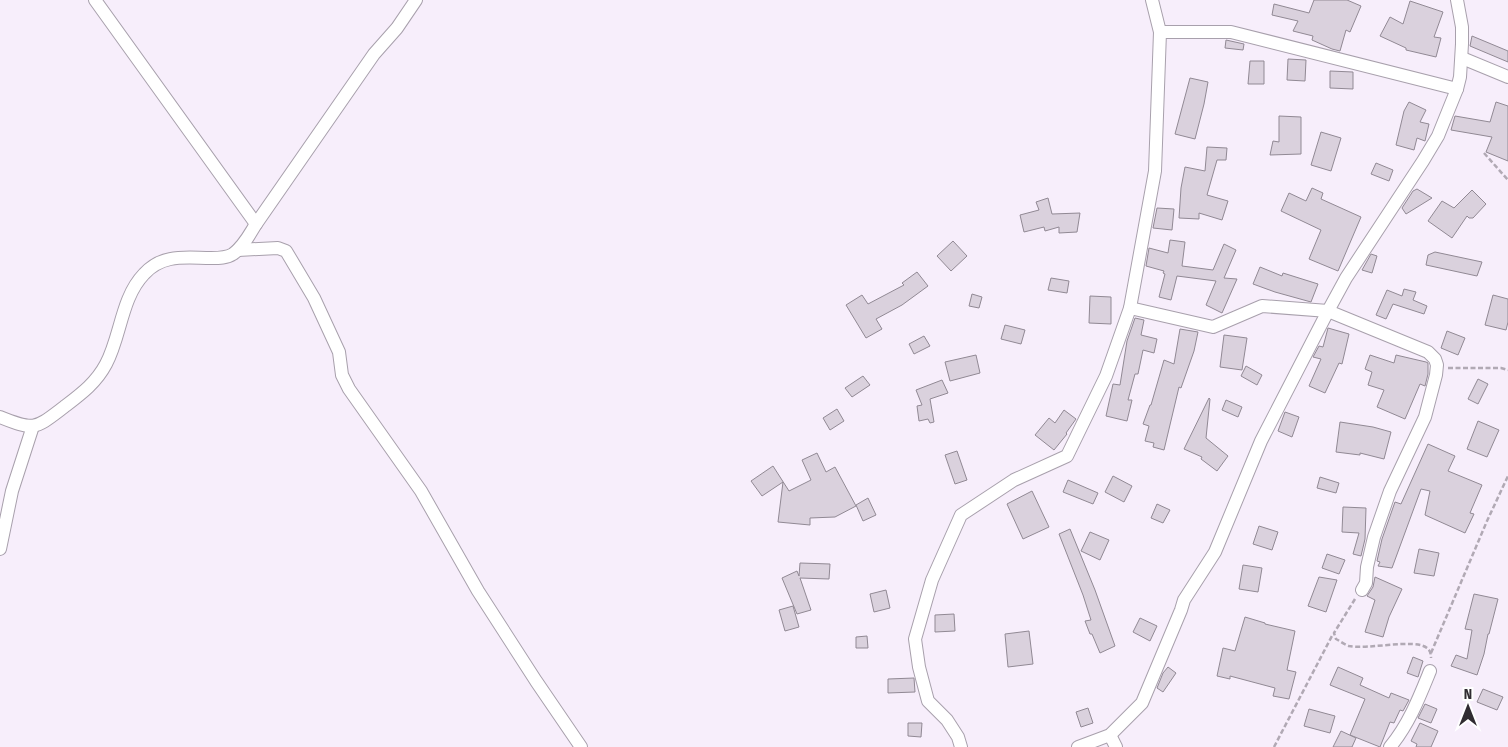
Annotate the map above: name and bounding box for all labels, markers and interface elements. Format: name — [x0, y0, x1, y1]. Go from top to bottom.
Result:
north arrow — [1443, 682, 1493, 732]
text: N — [1464, 686, 1472, 703]

